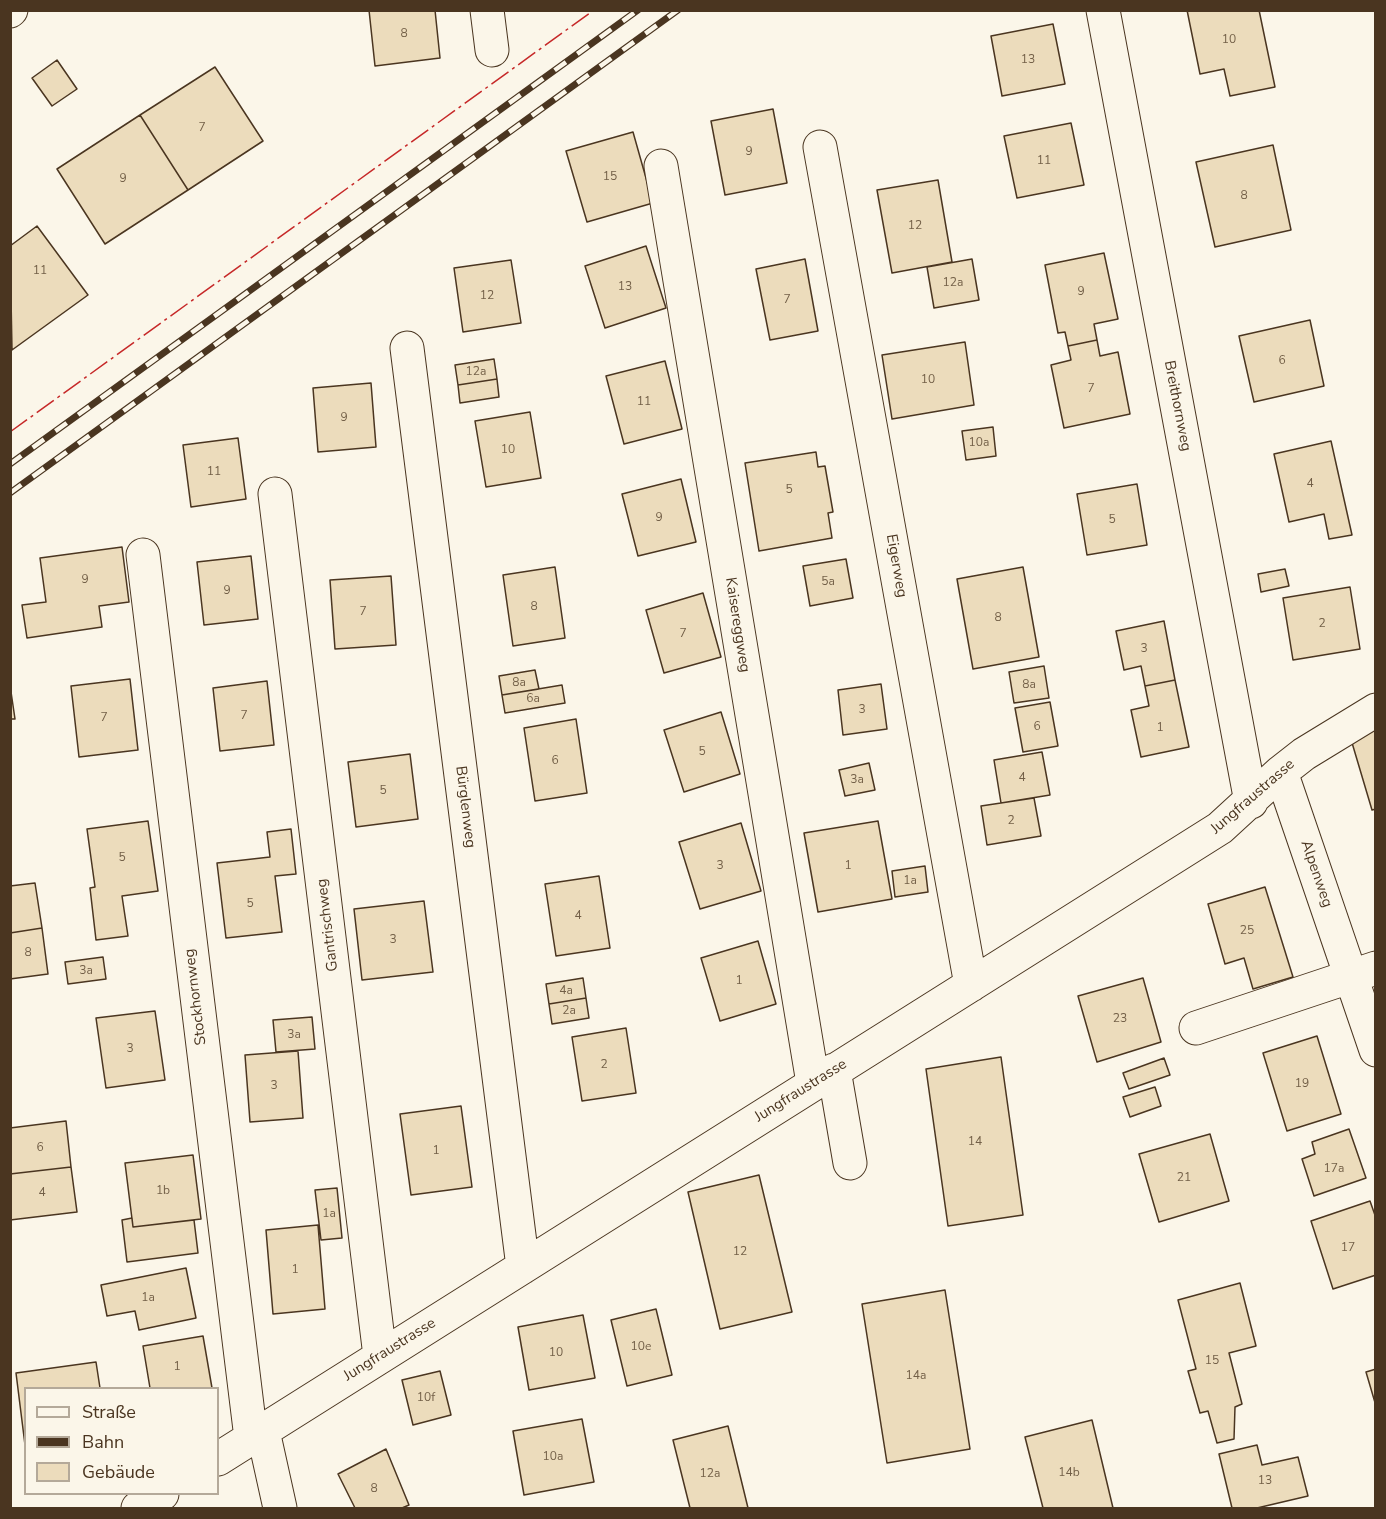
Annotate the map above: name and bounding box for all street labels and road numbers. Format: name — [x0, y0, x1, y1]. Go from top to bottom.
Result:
street label: Breithornweg — [1159, 359, 1195, 453]
street label: Eigerweg — [882, 533, 910, 599]
street label: Kaisereggweg — [721, 576, 753, 674]
street label: Jungfraustrasse — [1207, 756, 1299, 838]
street label: Bürglenweg — [451, 765, 479, 849]
street label: Alpenweg — [1296, 838, 1336, 910]
street label: Gantrischweg — [313, 878, 343, 972]
street label: Stockhornweg — [181, 948, 211, 1046]
street label: Jungfraustrasse — [752, 1055, 850, 1127]
street label: Jungfraustrasse — [341, 1314, 439, 1386]

